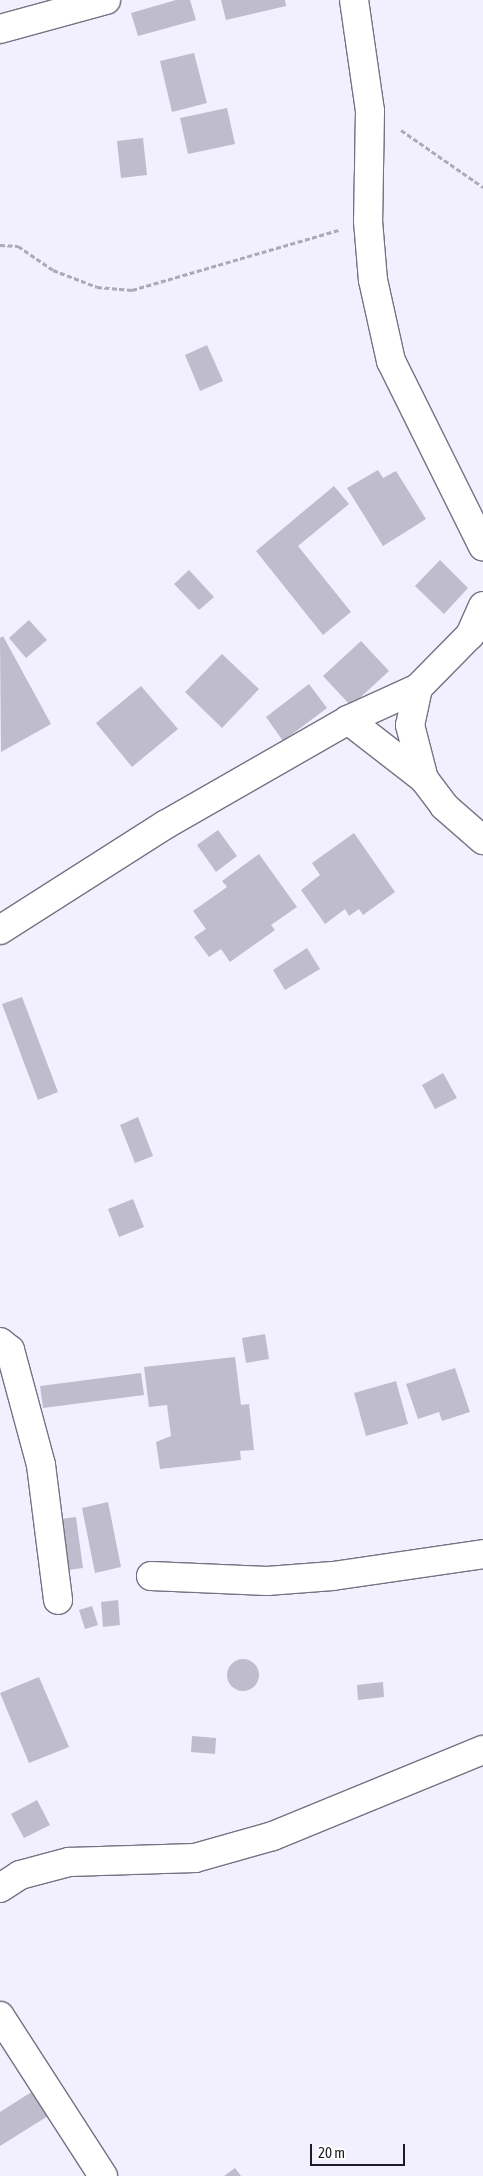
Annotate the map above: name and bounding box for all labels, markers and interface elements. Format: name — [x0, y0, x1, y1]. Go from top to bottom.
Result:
scale bar — [313, 2134, 408, 2166]
text: 20 m — [318, 2144, 345, 2161]

